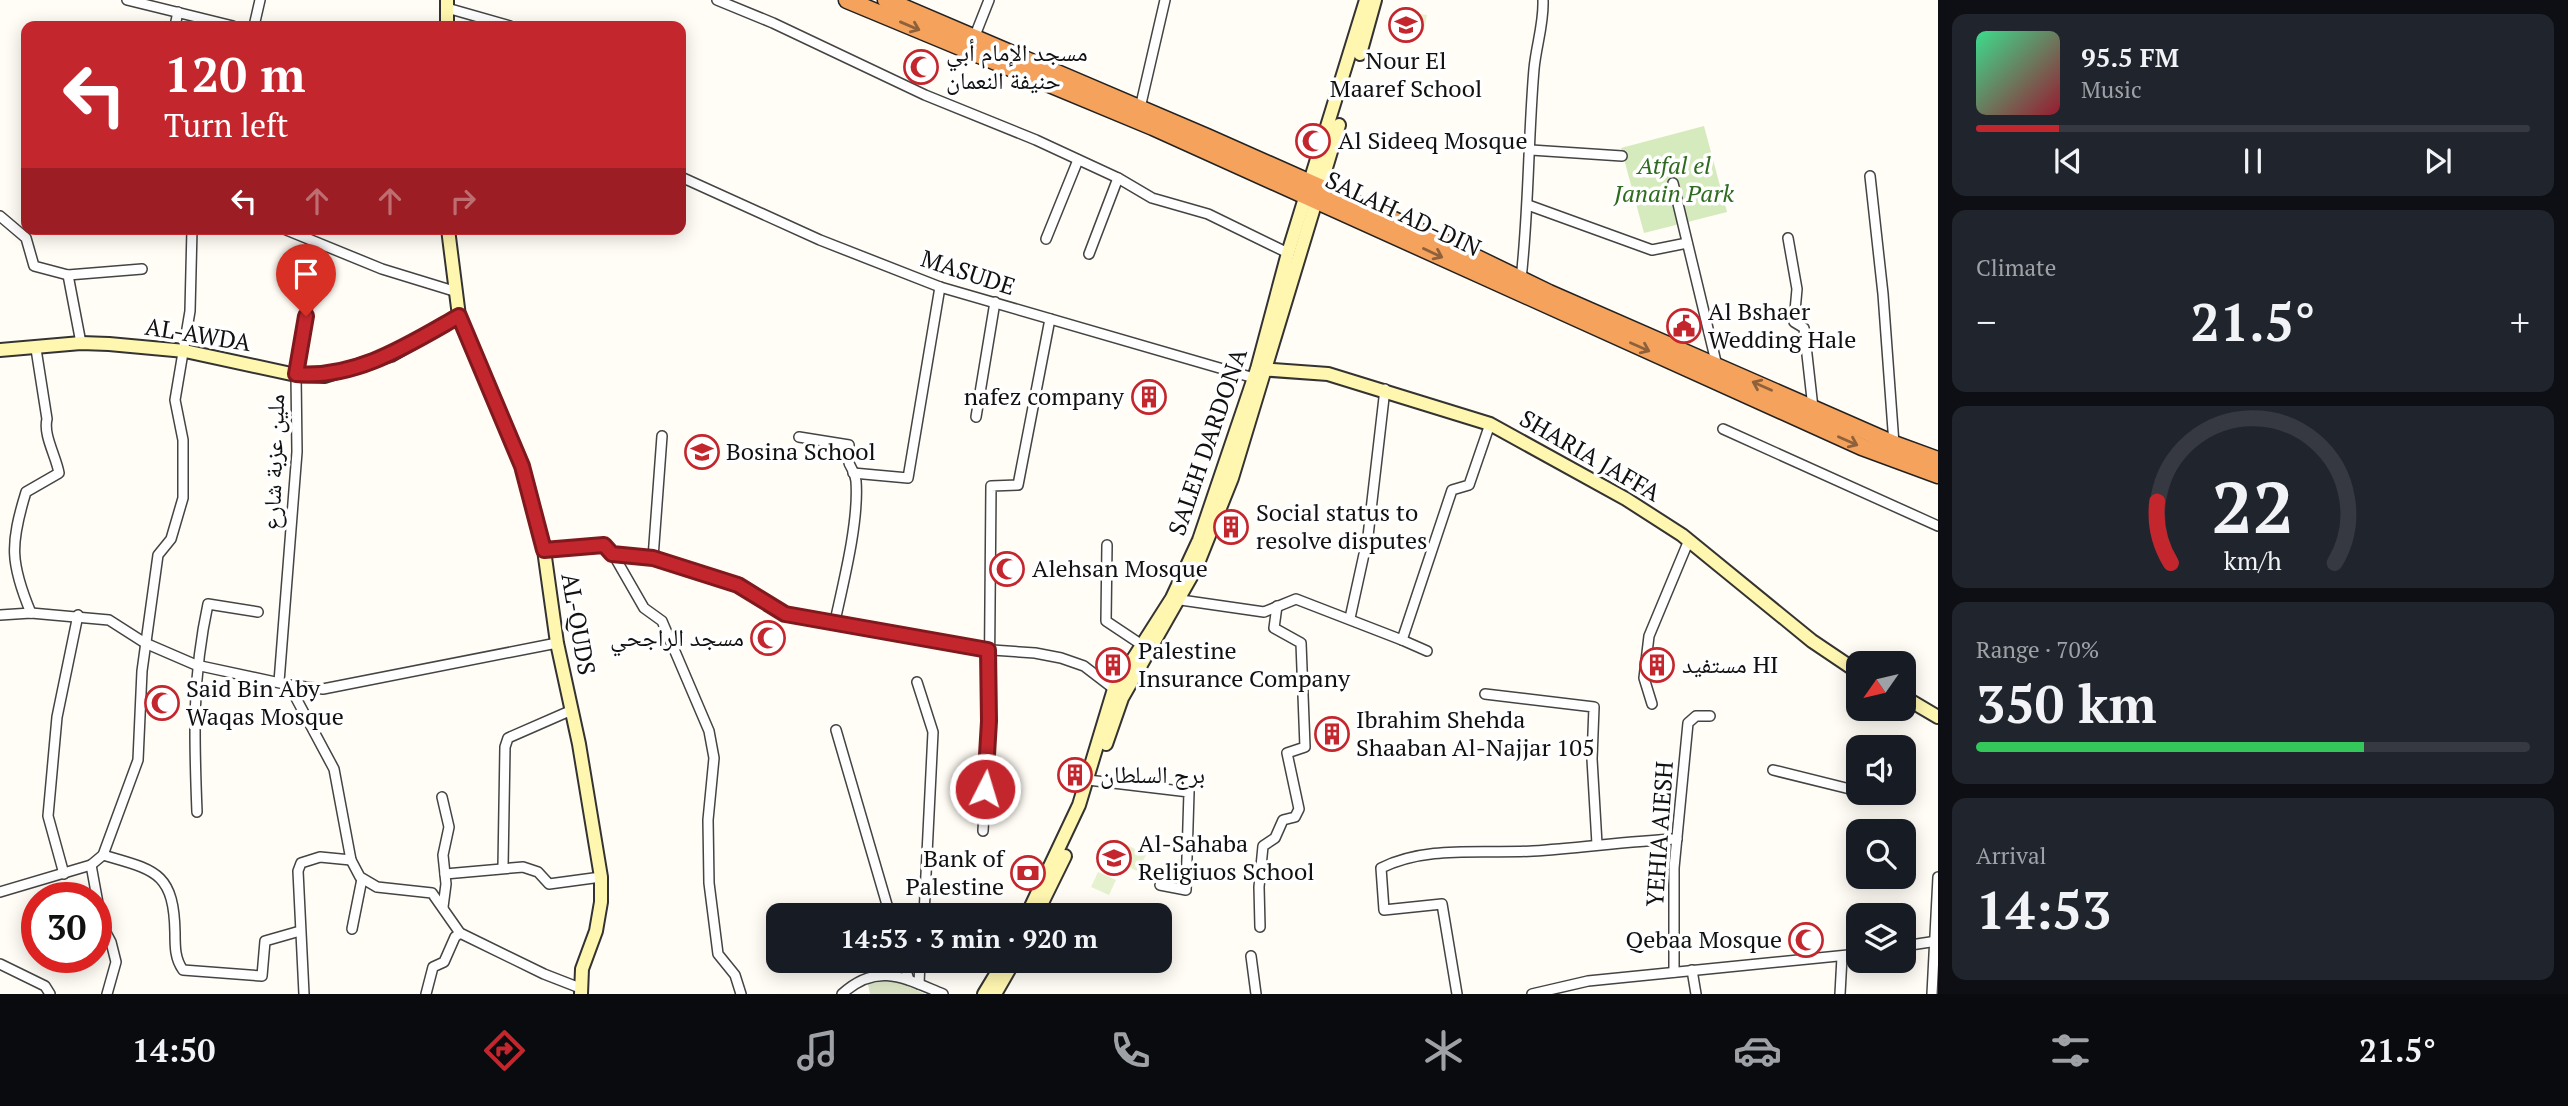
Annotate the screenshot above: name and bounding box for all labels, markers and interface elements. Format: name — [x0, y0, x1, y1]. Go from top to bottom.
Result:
school or university icon: Nour El Maaref School — [1387, 6, 1425, 44]
one-way arrow — [898, 20, 920, 33]
place label: مسجد الإمام أبي حنيفة النعمان — [946, 36, 1088, 96]
text: 95.5 FM — [2081, 40, 2179, 74]
text: 120 m — [164, 41, 306, 106]
place label: Nour El Maaref School — [1330, 44, 1482, 104]
mosque icon: مسجد الإمام أبي حنيفة النعمان — [902, 48, 940, 86]
icon: left — [49, 49, 140, 140]
text: Music — [2081, 74, 2142, 105]
text: Turn left — [164, 104, 288, 146]
mosque icon: Al Sideeq Mosque — [1294, 122, 1332, 160]
place label: Al Sideeq Mosque — [1338, 124, 1527, 156]
icon: previous — [2049, 142, 2087, 180]
icon: pause — [2234, 142, 2272, 180]
icon: next — [2419, 142, 2457, 180]
park label: Atfal el Janain Park — [1613, 149, 1734, 209]
street label: SALAH AD-DIN — [1320, 163, 1486, 263]
icon: left — [225, 182, 263, 220]
icon: ahead — [298, 182, 336, 220]
icon: ahead — [371, 182, 409, 220]
icon: right — [444, 182, 482, 220]
street label: MASUDE — [917, 242, 1019, 302]
pin — [276, 244, 336, 316]
one-way arrow — [1422, 247, 1443, 260]
text: Climate — [1976, 252, 2056, 283]
icon: arrive — [287, 255, 325, 293]
text: 21.5° — [2190, 287, 2316, 356]
place label: Al Bshaer Wedding Hale — [1708, 295, 1856, 355]
text: − — [1976, 297, 1996, 347]
text: + — [2510, 297, 2530, 347]
public building icon: Al Bshaer Wedding Hale — [1665, 307, 1703, 345]
street label: AL-AWDA — [143, 310, 254, 358]
one-way arrow — [1629, 341, 1650, 354]
street label: SALEH DARDONA — [1160, 343, 1254, 539]
building icon: nafez company — [1130, 378, 1168, 416]
one-way arrow — [1752, 379, 1773, 392]
place label: nafez company — [964, 380, 1125, 412]
street label: ملين عزبة شارع — [255, 393, 291, 531]
street label: SHARIA JAFFA — [1514, 402, 1667, 509]
school or university icon: Bosina School — [683, 433, 721, 471]
place label: Bosina School — [726, 435, 876, 467]
one-way arrow — [1837, 435, 1858, 448]
text: 22 — [2212, 457, 2294, 554]
place label: Social status to resolve disputes — [1256, 496, 1427, 556]
building icon: Social status to resolve disputes — [1212, 508, 1250, 546]
text: km/h — [2224, 544, 2282, 577]
mosque icon: Alehsan Mosque — [988, 550, 1026, 588]
place label: Alehsan Mosque — [1032, 552, 1208, 584]
street label: AL-QUDS — [554, 570, 604, 677]
mosque icon: مسجد الراجحي — [749, 619, 787, 657]
place label: مسجد الراجحي — [610, 621, 744, 657]
place label: Palestine Insurance Company — [1138, 634, 1351, 694]
text: Range · 70% — [1976, 634, 2099, 665]
building icon: Palestine Insurance Company — [1094, 646, 1132, 684]
building icon: مستفيد HI — [1638, 646, 1676, 684]
place label: مستفيد HI — [1682, 648, 1779, 680]
north arrow — [1846, 651, 1916, 721]
map controls — [1846, 651, 1916, 973]
text: 350 km — [1976, 669, 2157, 738]
place label: Said Bin Aby Waqas Mosque — [186, 672, 344, 732]
mosque icon: Said Bin Aby Waqas Mosque — [143, 684, 181, 722]
place label: Ibrahim Shehda Shaaban Al-Najjar 105 — [1356, 703, 1595, 763]
building icon: Ibrahim Shehda Shaaban Al-Najjar 105 — [1313, 715, 1351, 753]
button: sound — [1846, 735, 1916, 805]
position arrow — [948, 752, 1022, 826]
building icon: برج السلطان — [1056, 756, 1094, 794]
place label: برج السلطان — [1100, 758, 1205, 790]
street label: YEHIA AIESH — [1638, 760, 1680, 908]
button: search — [1846, 819, 1916, 889]
place label: Al-Sahaba Religiuos School — [1138, 827, 1314, 887]
school or university icon: Al-Sahaba Religiuos School — [1095, 839, 1133, 877]
text: Arrival — [1976, 840, 2047, 871]
place label: Bank of Palestine — [905, 842, 1006, 902]
bank icon: Bank of Palestine — [1009, 854, 1047, 892]
text: 14:53 — [1976, 875, 2111, 944]
speed limit sign: 30 — [21, 882, 112, 973]
button: layers — [1846, 903, 1916, 973]
text: 14:53 · 3 min · 920 m — [840, 921, 1098, 955]
mosque icon: Qebaa Mosque — [1787, 921, 1825, 959]
place label: Qebaa Mosque — [1626, 923, 1782, 955]
icon: directions — [480, 1026, 529, 1075]
icon: music — [793, 1026, 842, 1075]
icon: phone — [1106, 1026, 1155, 1075]
icon: climate — [1419, 1026, 1468, 1075]
icon: car — [1733, 1026, 1782, 1075]
icon: filters — [2046, 1026, 2095, 1075]
text: 14:50 — [132, 1029, 215, 1071]
text: 21.5° — [2359, 1029, 2436, 1071]

